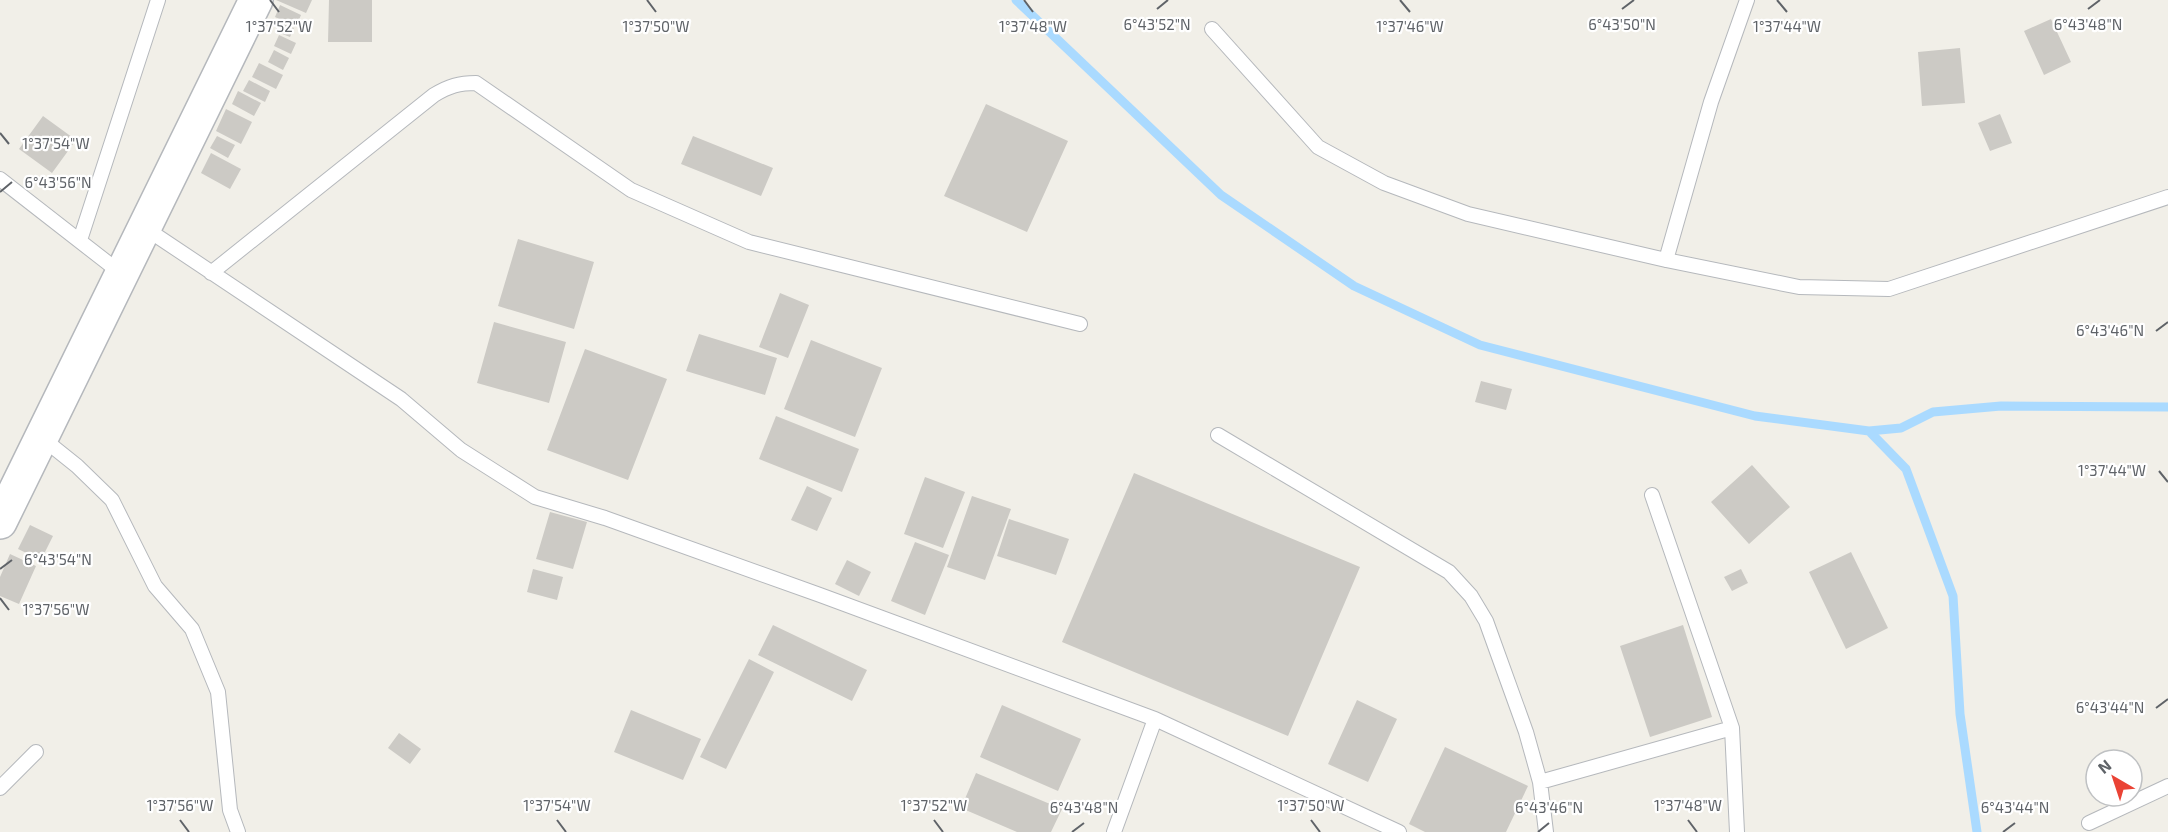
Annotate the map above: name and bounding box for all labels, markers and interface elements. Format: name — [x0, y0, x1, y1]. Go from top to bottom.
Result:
text: 6°43'52"N — [1123, 15, 1191, 33]
text: 6°43'50"N — [1588, 15, 1656, 33]
text: 6°43'48"N — [2054, 15, 2122, 33]
text: 1°37'52"W — [246, 17, 312, 35]
text: 1°37'50"W — [622, 17, 690, 35]
text: 1°37'48"W — [999, 17, 1067, 35]
text: 1°37'46"W — [1376, 17, 1444, 35]
text: 1°37'44"W — [1753, 17, 1821, 35]
text: 1°37'54"W — [22, 134, 90, 152]
text: 6°43'56"N — [24, 173, 92, 191]
text: 6°43'46"N — [2076, 321, 2144, 339]
text: 1°37'44"W — [2078, 461, 2146, 479]
text: 6°43'54"N — [24, 550, 92, 568]
text: 1°37'56"W — [23, 600, 89, 618]
text: 6°43'44"N — [2076, 698, 2144, 716]
north arrow — [2084, 748, 2144, 808]
text: N — [2094, 755, 2115, 777]
text: 1°37'56"W — [147, 796, 213, 814]
text: 1°37'54"W — [523, 796, 591, 814]
text: 1°37'52"W — [901, 796, 967, 814]
text: 1°37'50"W — [1277, 796, 1345, 814]
text: 1°37'48"W — [1654, 796, 1722, 814]
text: 6°43'48"N — [1050, 798, 1118, 816]
text: 6°43'46"N — [1515, 798, 1583, 816]
text: 6°43'44"N — [1981, 798, 2049, 816]

